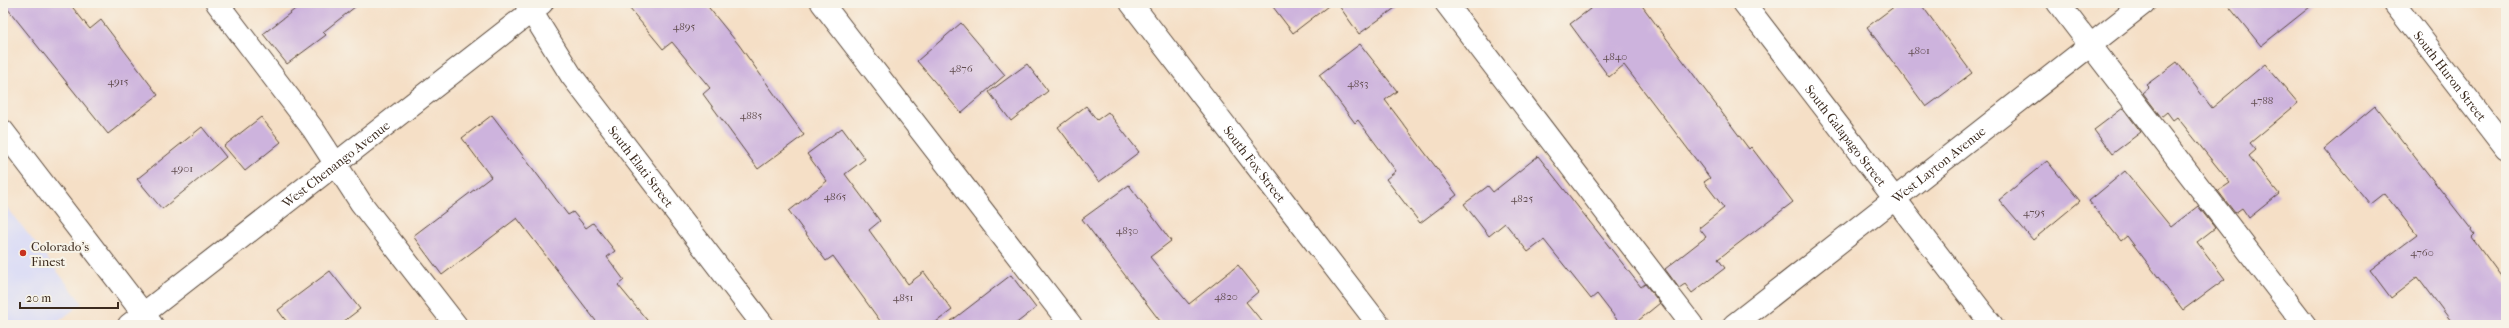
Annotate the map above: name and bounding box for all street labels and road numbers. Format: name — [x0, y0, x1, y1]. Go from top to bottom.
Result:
street label: South Huron Street — [2410, 28, 2489, 124]
street label: South Galapago Street — [1802, 82, 1889, 190]
street label: West Chenango Avenue — [278, 117, 393, 212]
street label: South Elati Street — [605, 123, 677, 210]
street label: South Fox Street — [1220, 123, 1289, 206]
street label: West Layton Avenue — [1888, 123, 1989, 207]

